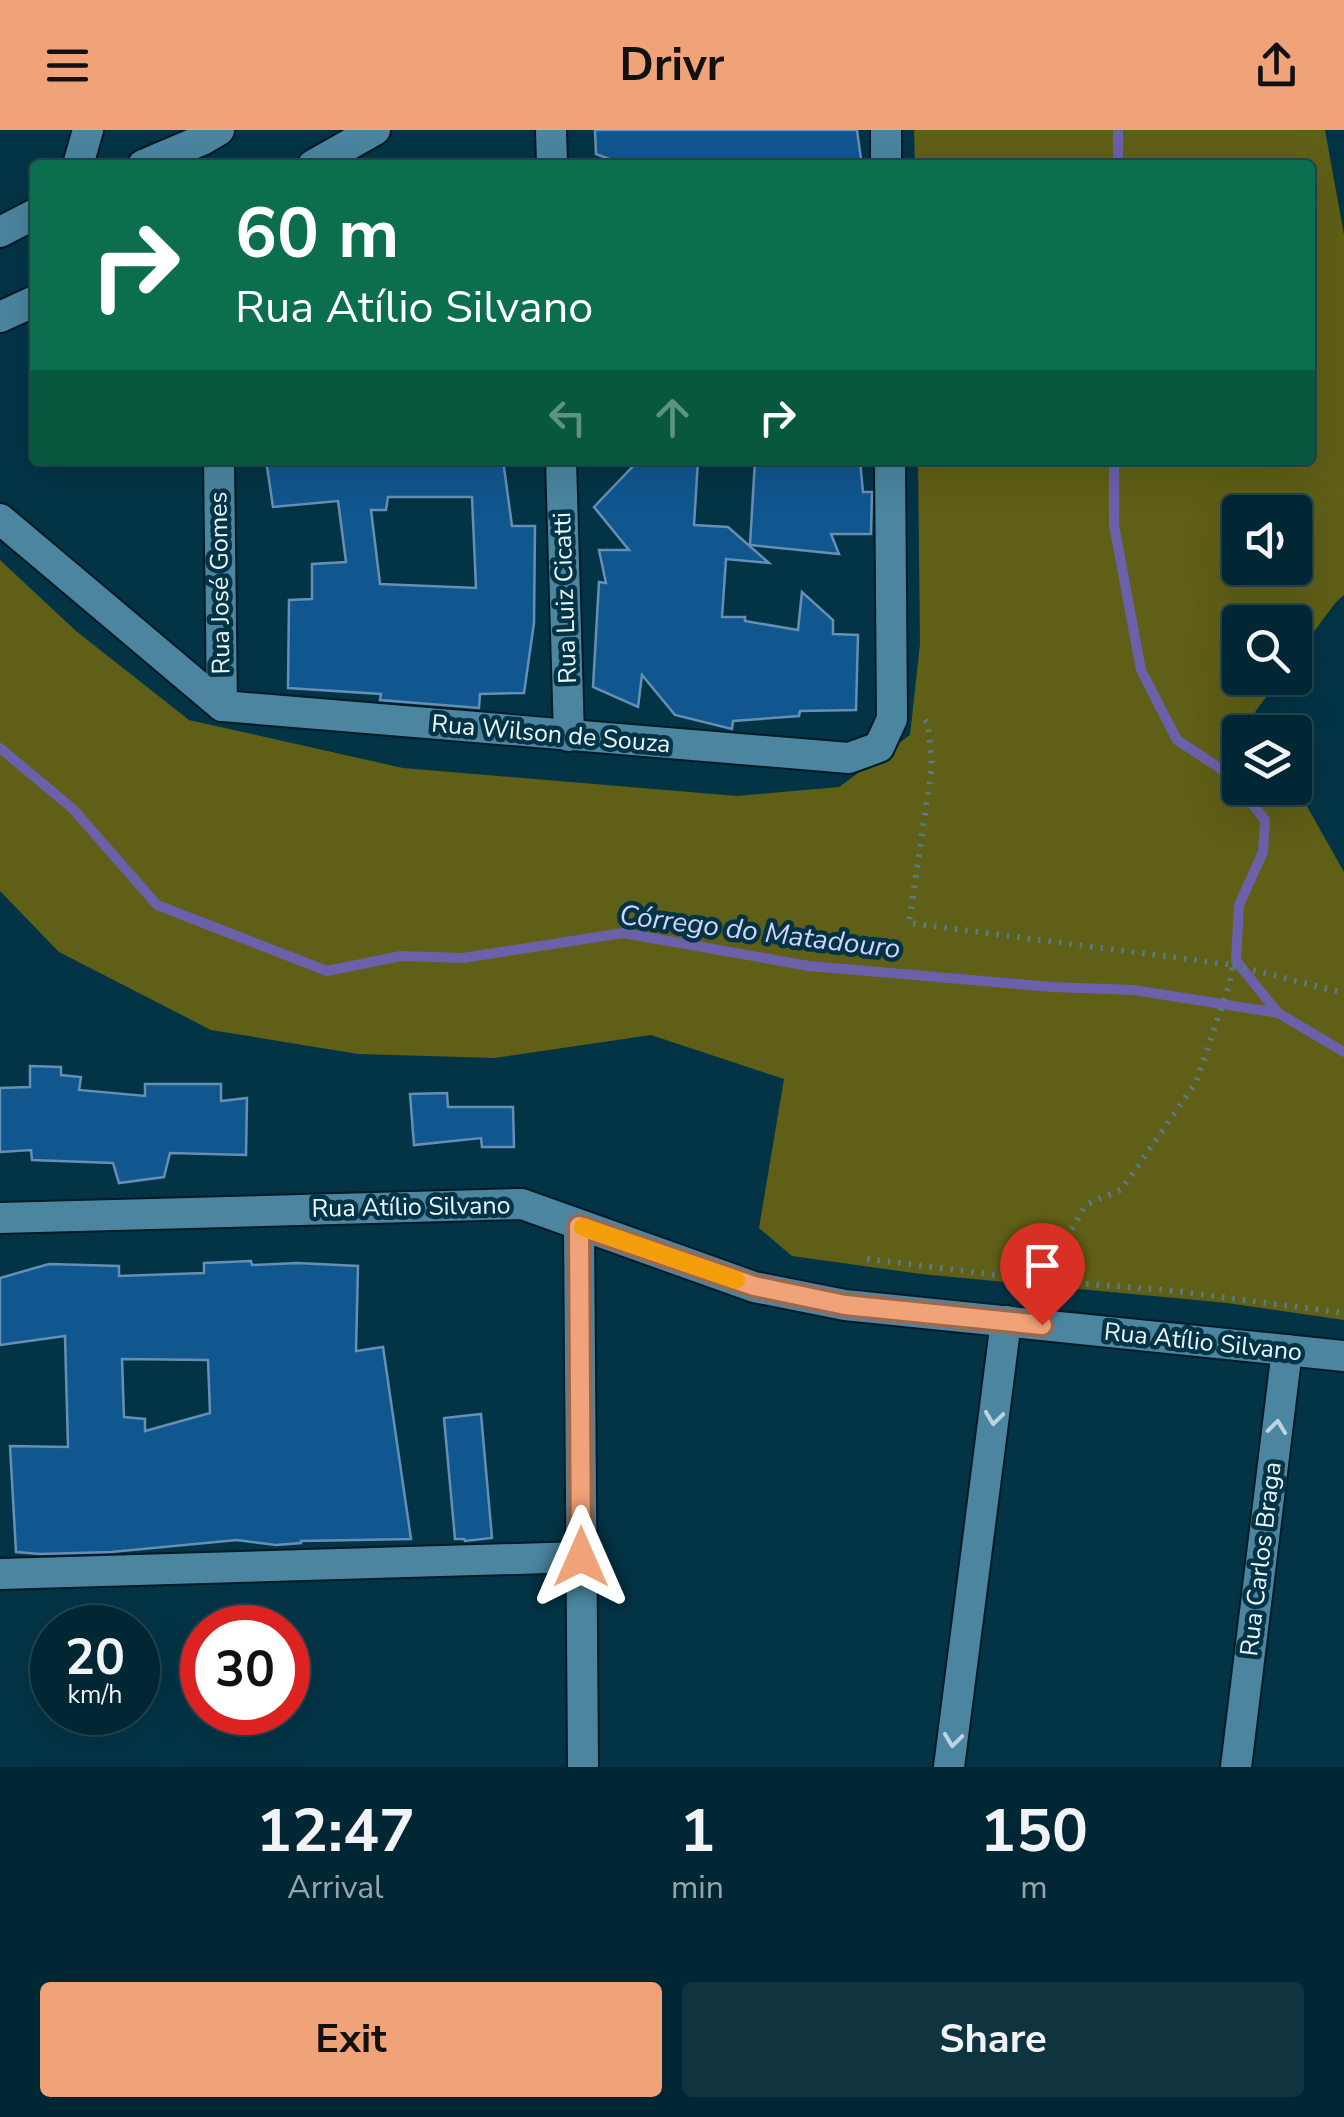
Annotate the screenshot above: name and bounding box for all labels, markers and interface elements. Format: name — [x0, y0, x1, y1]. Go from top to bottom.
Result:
text: Drivr — [620, 35, 724, 96]
icon: menu — [40, 38, 95, 93]
icon: share — [1249, 38, 1304, 93]
text: 60 m — [235, 186, 399, 282]
icon: right — [70, 200, 200, 330]
text: Rua Atílio Silvano — [235, 277, 593, 338]
icon: left — [540, 390, 595, 445]
icon: ahead — [645, 390, 700, 445]
icon: right — [750, 390, 805, 445]
street label: Rua José Gomes — [201, 491, 239, 675]
map controls — [1222, 495, 1312, 805]
button: sound — [1222, 495, 1312, 585]
street label: Rua Luiz Cicatti — [545, 512, 585, 684]
button: search — [1222, 605, 1312, 695]
street label: Rua Wilson de Souza — [430, 707, 672, 761]
button: layers — [1222, 715, 1312, 805]
water label: Córrego do Matadouro — [617, 896, 903, 968]
street label: Rua Atílio Silvano — [311, 1188, 511, 1226]
pin — [1000, 1223, 1085, 1326]
icon: arrive — [1015, 1238, 1070, 1293]
street label: Rua Atílio Silvano — [1102, 1315, 1304, 1369]
one-way arrow — [984, 1410, 1005, 1426]
one-way arrow — [1266, 1419, 1287, 1435]
street label: Rua Carlos Braga — [1232, 1460, 1290, 1658]
position arrow — [529, 1505, 633, 1609]
speed limit sign: 30 — [180, 1605, 310, 1735]
text: 20 — [65, 1623, 125, 1692]
text: km/h — [67, 1678, 123, 1712]
one-way arrow — [943, 1733, 964, 1749]
text: 12:47 — [256, 1790, 415, 1872]
text: 1 — [679, 1790, 715, 1872]
text: 150 — [980, 1790, 1088, 1872]
text: Arrival — [287, 1866, 384, 1909]
text: min — [671, 1866, 724, 1909]
text: m — [1020, 1866, 1048, 1909]
button: Exit — [40, 1982, 662, 2097]
button: Share — [682, 1982, 1304, 2097]

